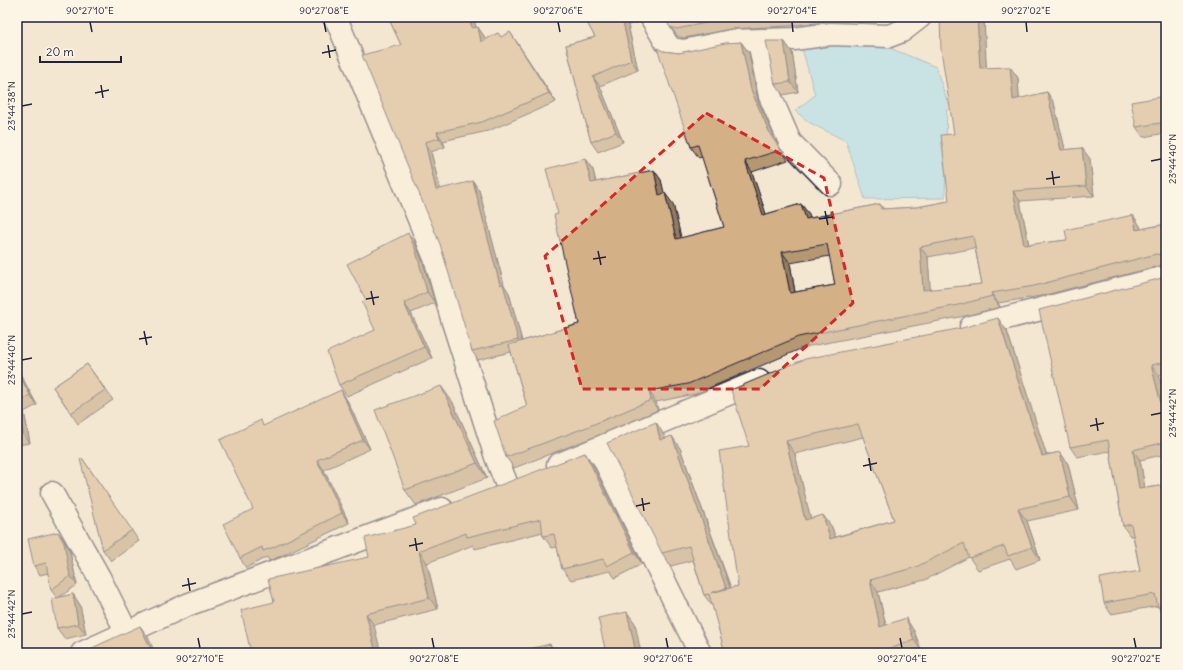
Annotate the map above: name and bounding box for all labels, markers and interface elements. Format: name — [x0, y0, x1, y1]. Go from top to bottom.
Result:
text: 90°27'10"E — [66, 4, 114, 17]
text: 90°27'08"E — [299, 4, 349, 17]
text: 90°27'06"E — [533, 4, 583, 17]
text: 90°27'04"E — [767, 4, 817, 17]
text: 90°27'02"E — [1001, 4, 1051, 17]
scale bar — [40, 38, 121, 64]
text: 20 m — [46, 44, 74, 59]
text: 23°44'38"N — [5, 81, 18, 131]
text: 23°44'40"N — [1166, 134, 1179, 184]
text: 23°44'40"N — [5, 335, 18, 385]
text: 23°44'42"N — [1166, 388, 1179, 438]
text: 23°44'42"N — [5, 589, 18, 639]
text: 90°27'10"E — [176, 652, 224, 665]
text: 90°27'08"E — [409, 652, 459, 665]
text: 90°27'06"E — [643, 652, 693, 665]
text: 90°27'04"E — [877, 652, 927, 665]
text: 90°27'02"E — [1111, 652, 1161, 665]

